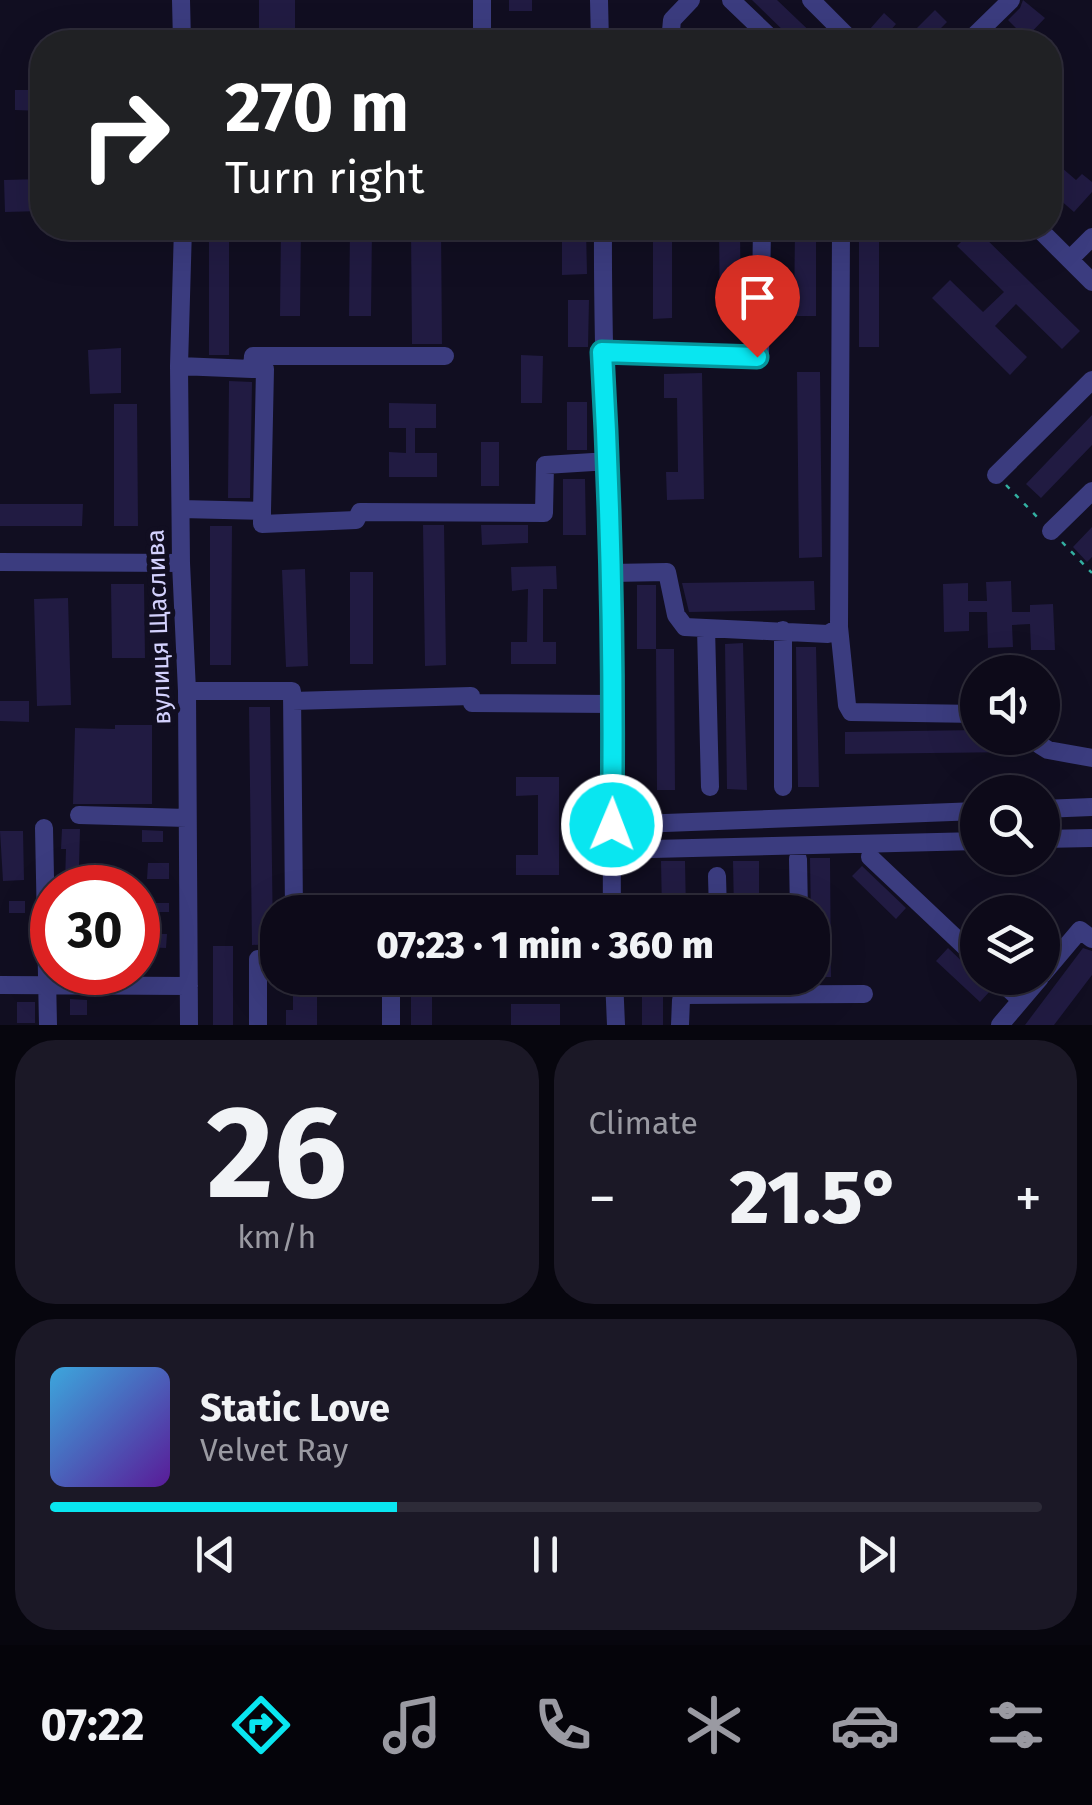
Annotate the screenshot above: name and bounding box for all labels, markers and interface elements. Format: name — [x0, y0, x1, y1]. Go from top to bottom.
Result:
text: 270 m — [225, 66, 409, 150]
icon: right — [60, 70, 190, 200]
text: Turn right — [225, 151, 424, 205]
pin — [715, 255, 800, 358]
icon: arrive — [730, 270, 785, 325]
street label: вулиця Щаслива — [141, 529, 177, 725]
map controls — [960, 655, 1060, 995]
button: sound — [960, 655, 1060, 755]
position arrow — [560, 773, 664, 877]
button: search — [960, 775, 1060, 875]
speed limit sign: 30 — [30, 865, 160, 995]
button: layers — [960, 895, 1060, 995]
text: 07:23 · 1 min · 360 m — [376, 922, 714, 968]
text: 26 — [206, 1075, 347, 1231]
text: Climate — [589, 1104, 698, 1142]
text: 21.5° — [730, 1153, 901, 1243]
text: − — [589, 1166, 616, 1232]
text: + — [1015, 1166, 1042, 1232]
text: km/h — [237, 1218, 316, 1256]
text: Static Love — [200, 1385, 390, 1431]
text: Velvet Ray — [200, 1431, 348, 1469]
icon: previous — [188, 1527, 243, 1582]
icon: pause — [518, 1527, 573, 1582]
icon: next — [849, 1527, 904, 1582]
icon: directions — [226, 1690, 296, 1760]
icon: music — [377, 1690, 447, 1760]
icon: phone — [528, 1690, 598, 1760]
icon: climate — [679, 1690, 749, 1760]
icon: car — [830, 1690, 900, 1760]
icon: filters — [981, 1690, 1051, 1760]
text: 07:22 — [41, 1698, 144, 1752]

